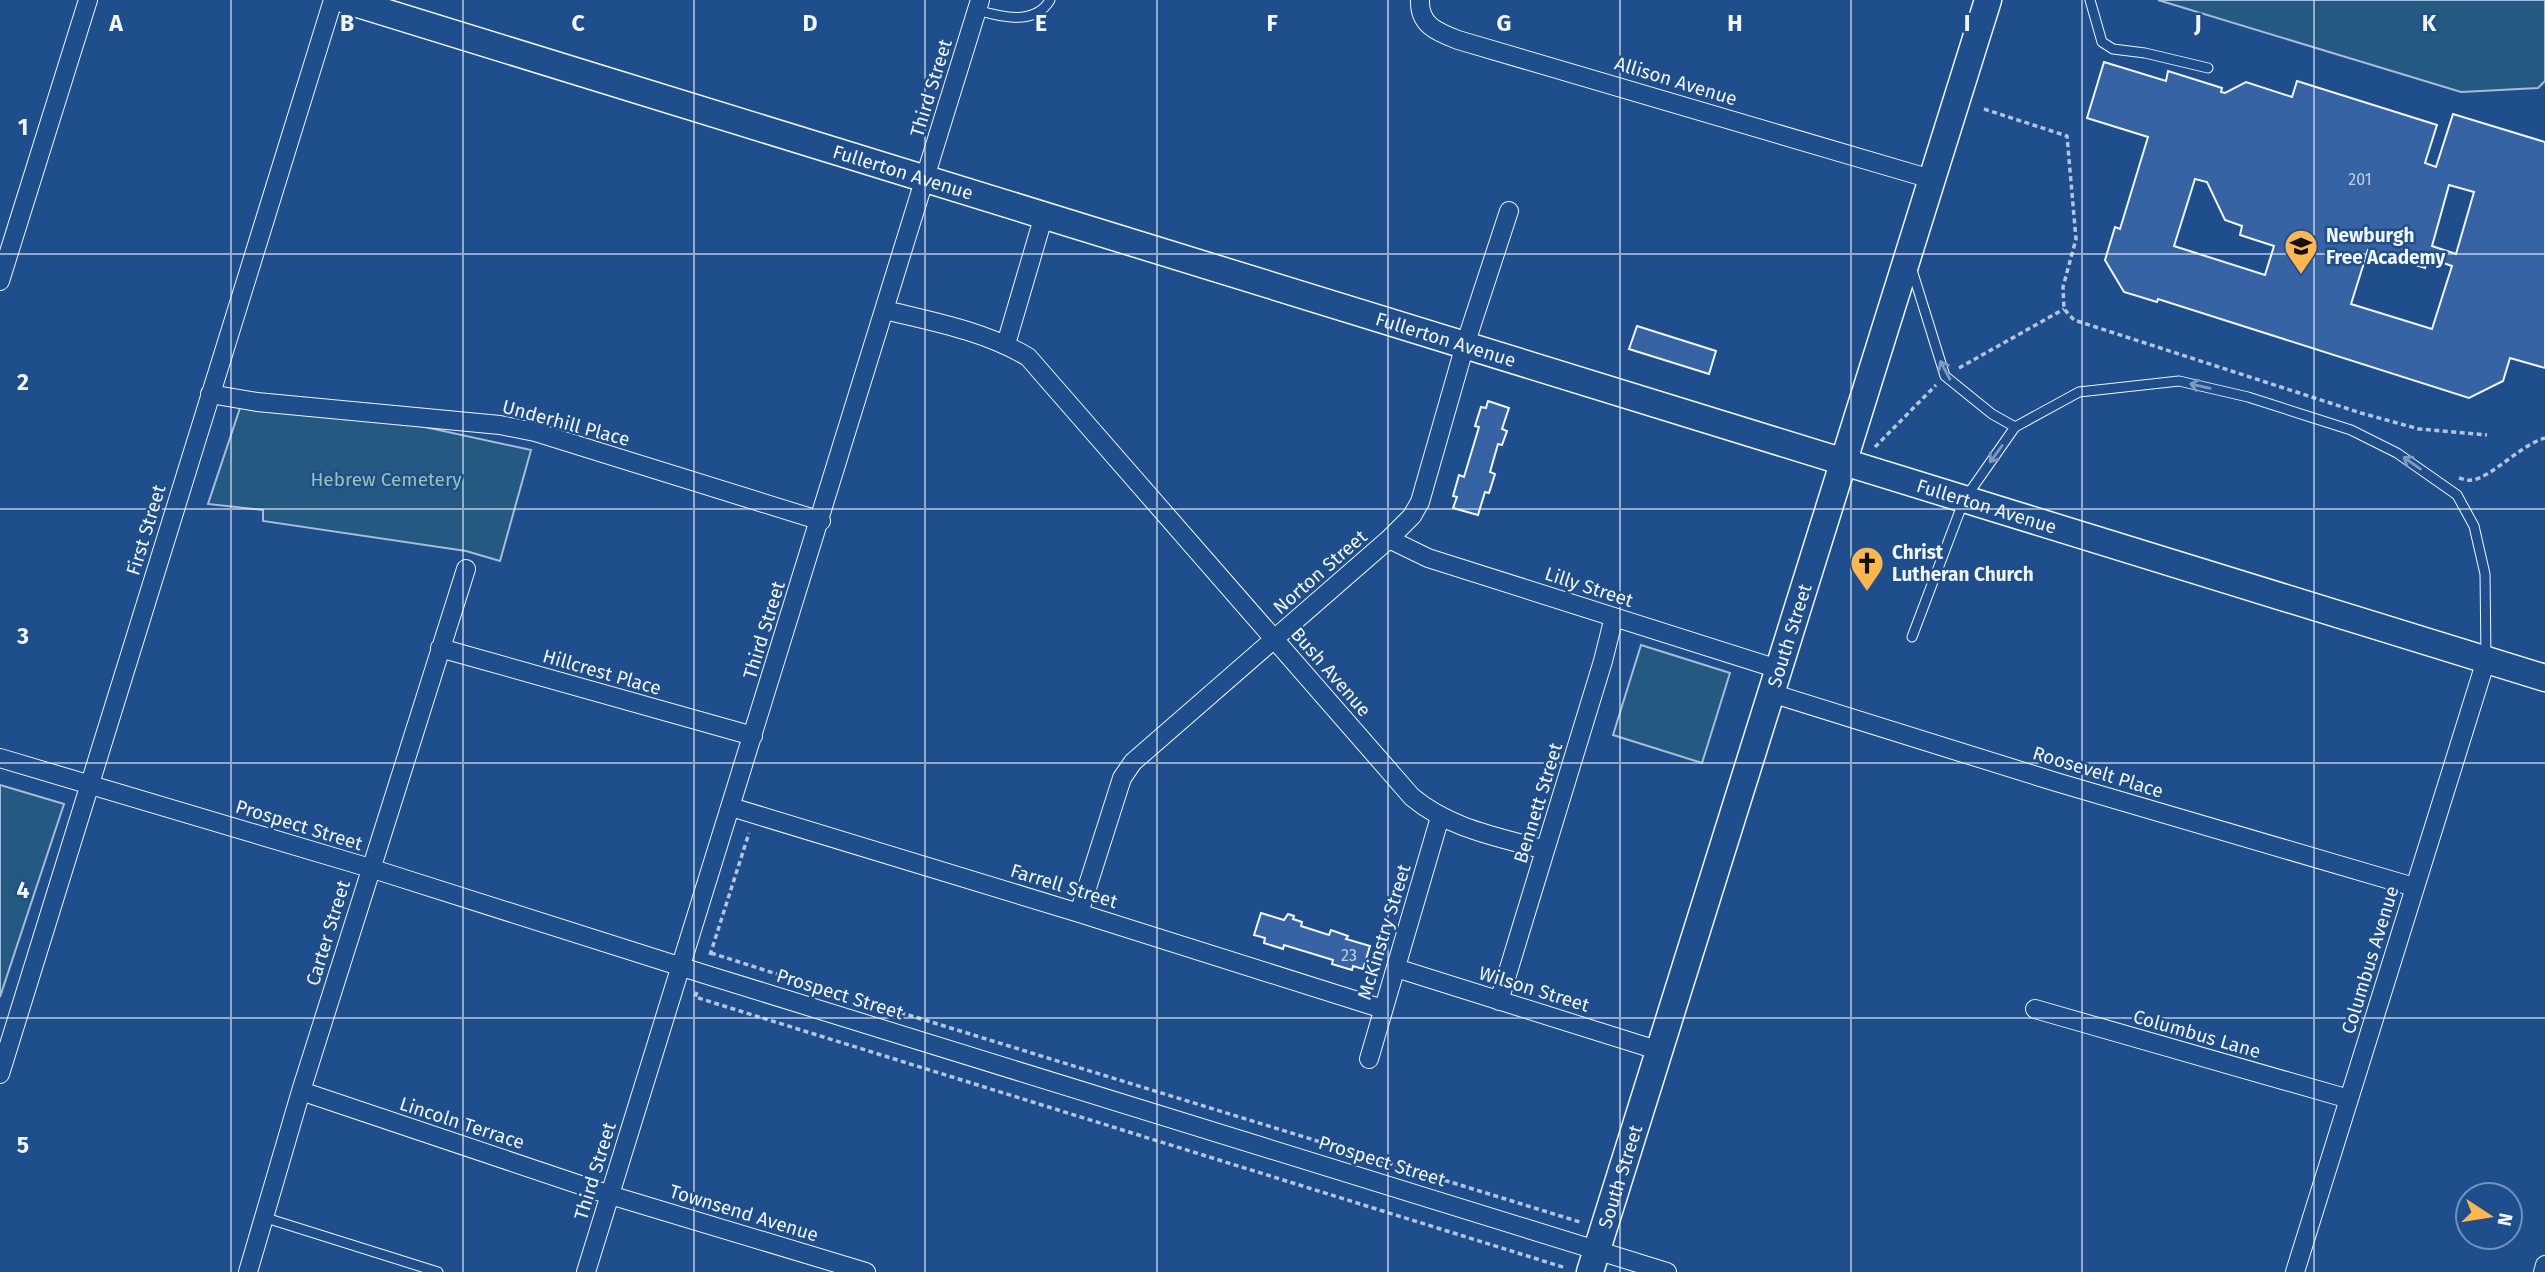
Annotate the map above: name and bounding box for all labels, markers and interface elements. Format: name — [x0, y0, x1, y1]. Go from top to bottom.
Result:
text: A — [108, 9, 123, 37]
text: B — [340, 9, 354, 37]
text: C — [571, 9, 585, 37]
text: D — [803, 9, 818, 37]
text: E — [1035, 9, 1047, 37]
text: F — [1266, 9, 1278, 37]
text: G — [1497, 9, 1511, 37]
text: H — [1727, 9, 1743, 37]
text: I — [1964, 9, 1970, 37]
text: J — [2193, 9, 2202, 37]
text: K — [2422, 9, 2437, 37]
street label: Third Street — [905, 36, 957, 140]
street label: Allison Avenue — [1612, 51, 1740, 111]
text: 1 — [18, 113, 28, 141]
street label: Fullerton Avenue — [830, 140, 976, 204]
house number: 201 — [2348, 170, 2372, 189]
place label: Newburgh Free Academy — [2326, 224, 2445, 269]
school or university icon: Newburgh Free Academy — [2282, 227, 2320, 276]
street label: Fullerton Avenue — [1373, 307, 1519, 372]
one-way arrow — [1937, 360, 1951, 380]
text: 2 — [17, 368, 29, 396]
one-way arrow — [2189, 379, 2212, 392]
street label: Underhill Place — [500, 395, 632, 451]
one-way arrow — [1988, 444, 2003, 462]
one-way arrow — [2403, 456, 2422, 470]
park label: Hebrew Cemetery — [310, 468, 462, 491]
street label: Fullerton Avenue — [1914, 474, 2060, 538]
street label: First Street — [121, 482, 171, 578]
street label: Norton Street — [1268, 525, 1372, 619]
place label: Christ Lutheran Church — [1892, 541, 2034, 586]
church icon: Christ Lutheran Church — [1848, 544, 1886, 593]
street label: Lilly Street — [1542, 562, 1636, 612]
street label: Third Street — [738, 578, 790, 682]
street label: South Street — [1762, 581, 1816, 690]
text: 3 — [16, 622, 29, 650]
street label: Bush Avenue — [1286, 623, 1376, 721]
street label: Hillcrest Place — [540, 644, 664, 700]
street label: Bennett Street — [1509, 740, 1567, 866]
street label: Roosevelt Place — [2030, 741, 2166, 803]
street label: Prospect Street — [233, 795, 365, 855]
street label: Farrell Street — [1008, 859, 1120, 913]
street label: McKinstry Street — [1352, 861, 1416, 1003]
text: 4 — [17, 876, 30, 904]
street label: Carter Street — [301, 877, 355, 988]
street label: Columbus Avenue — [2337, 883, 2403, 1037]
house number: 23 — [1341, 946, 1357, 965]
street label: Wilson Street — [1476, 961, 1592, 1017]
street label: Prospect Street — [774, 964, 906, 1024]
street label: Columbus Lane — [2131, 1005, 2263, 1063]
street label: Lincoln Terrace — [397, 1092, 527, 1154]
street label: Third Street — [569, 1119, 621, 1223]
street label: South Street — [1593, 1122, 1647, 1231]
text: 5 — [17, 1131, 29, 1159]
street label: Prospect Street — [1316, 1131, 1448, 1191]
street label: Townsend Avenue — [667, 1179, 821, 1247]
north arrow — [2454, 1181, 2524, 1251]
text: N — [2493, 1211, 2518, 1228]

